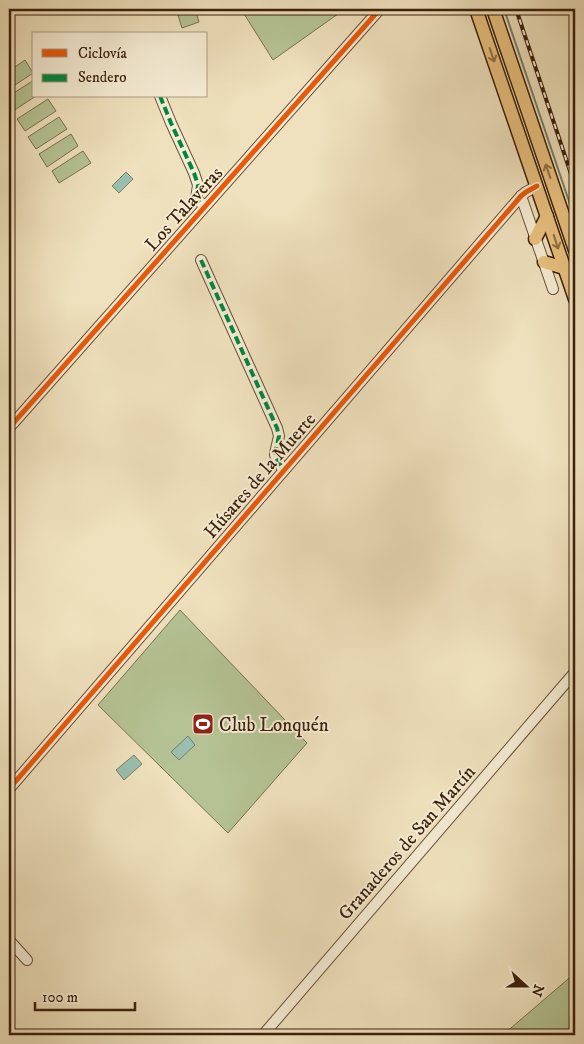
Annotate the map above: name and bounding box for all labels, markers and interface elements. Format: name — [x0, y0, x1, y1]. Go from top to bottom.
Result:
legend — [32, 32, 208, 98]
text: Ciclovía — [78, 44, 127, 63]
one-way arrow — [488, 47, 497, 62]
text: Sendero — [78, 68, 126, 87]
street label: Los Talaveras — [140, 162, 228, 256]
one-way arrow — [543, 164, 552, 180]
one-way arrow — [552, 234, 561, 249]
street label: Húsares de la Muerte — [199, 408, 321, 544]
sports icon: Club Lonquén — [191, 712, 215, 736]
place label: Club Lonquén — [219, 714, 329, 738]
street label: Granaderos de San Martín — [334, 761, 481, 925]
north arrow — [502, 962, 552, 1012]
scale bar — [35, 979, 135, 1011]
text: N — [527, 982, 548, 999]
text: 100 m — [42, 988, 78, 1007]

